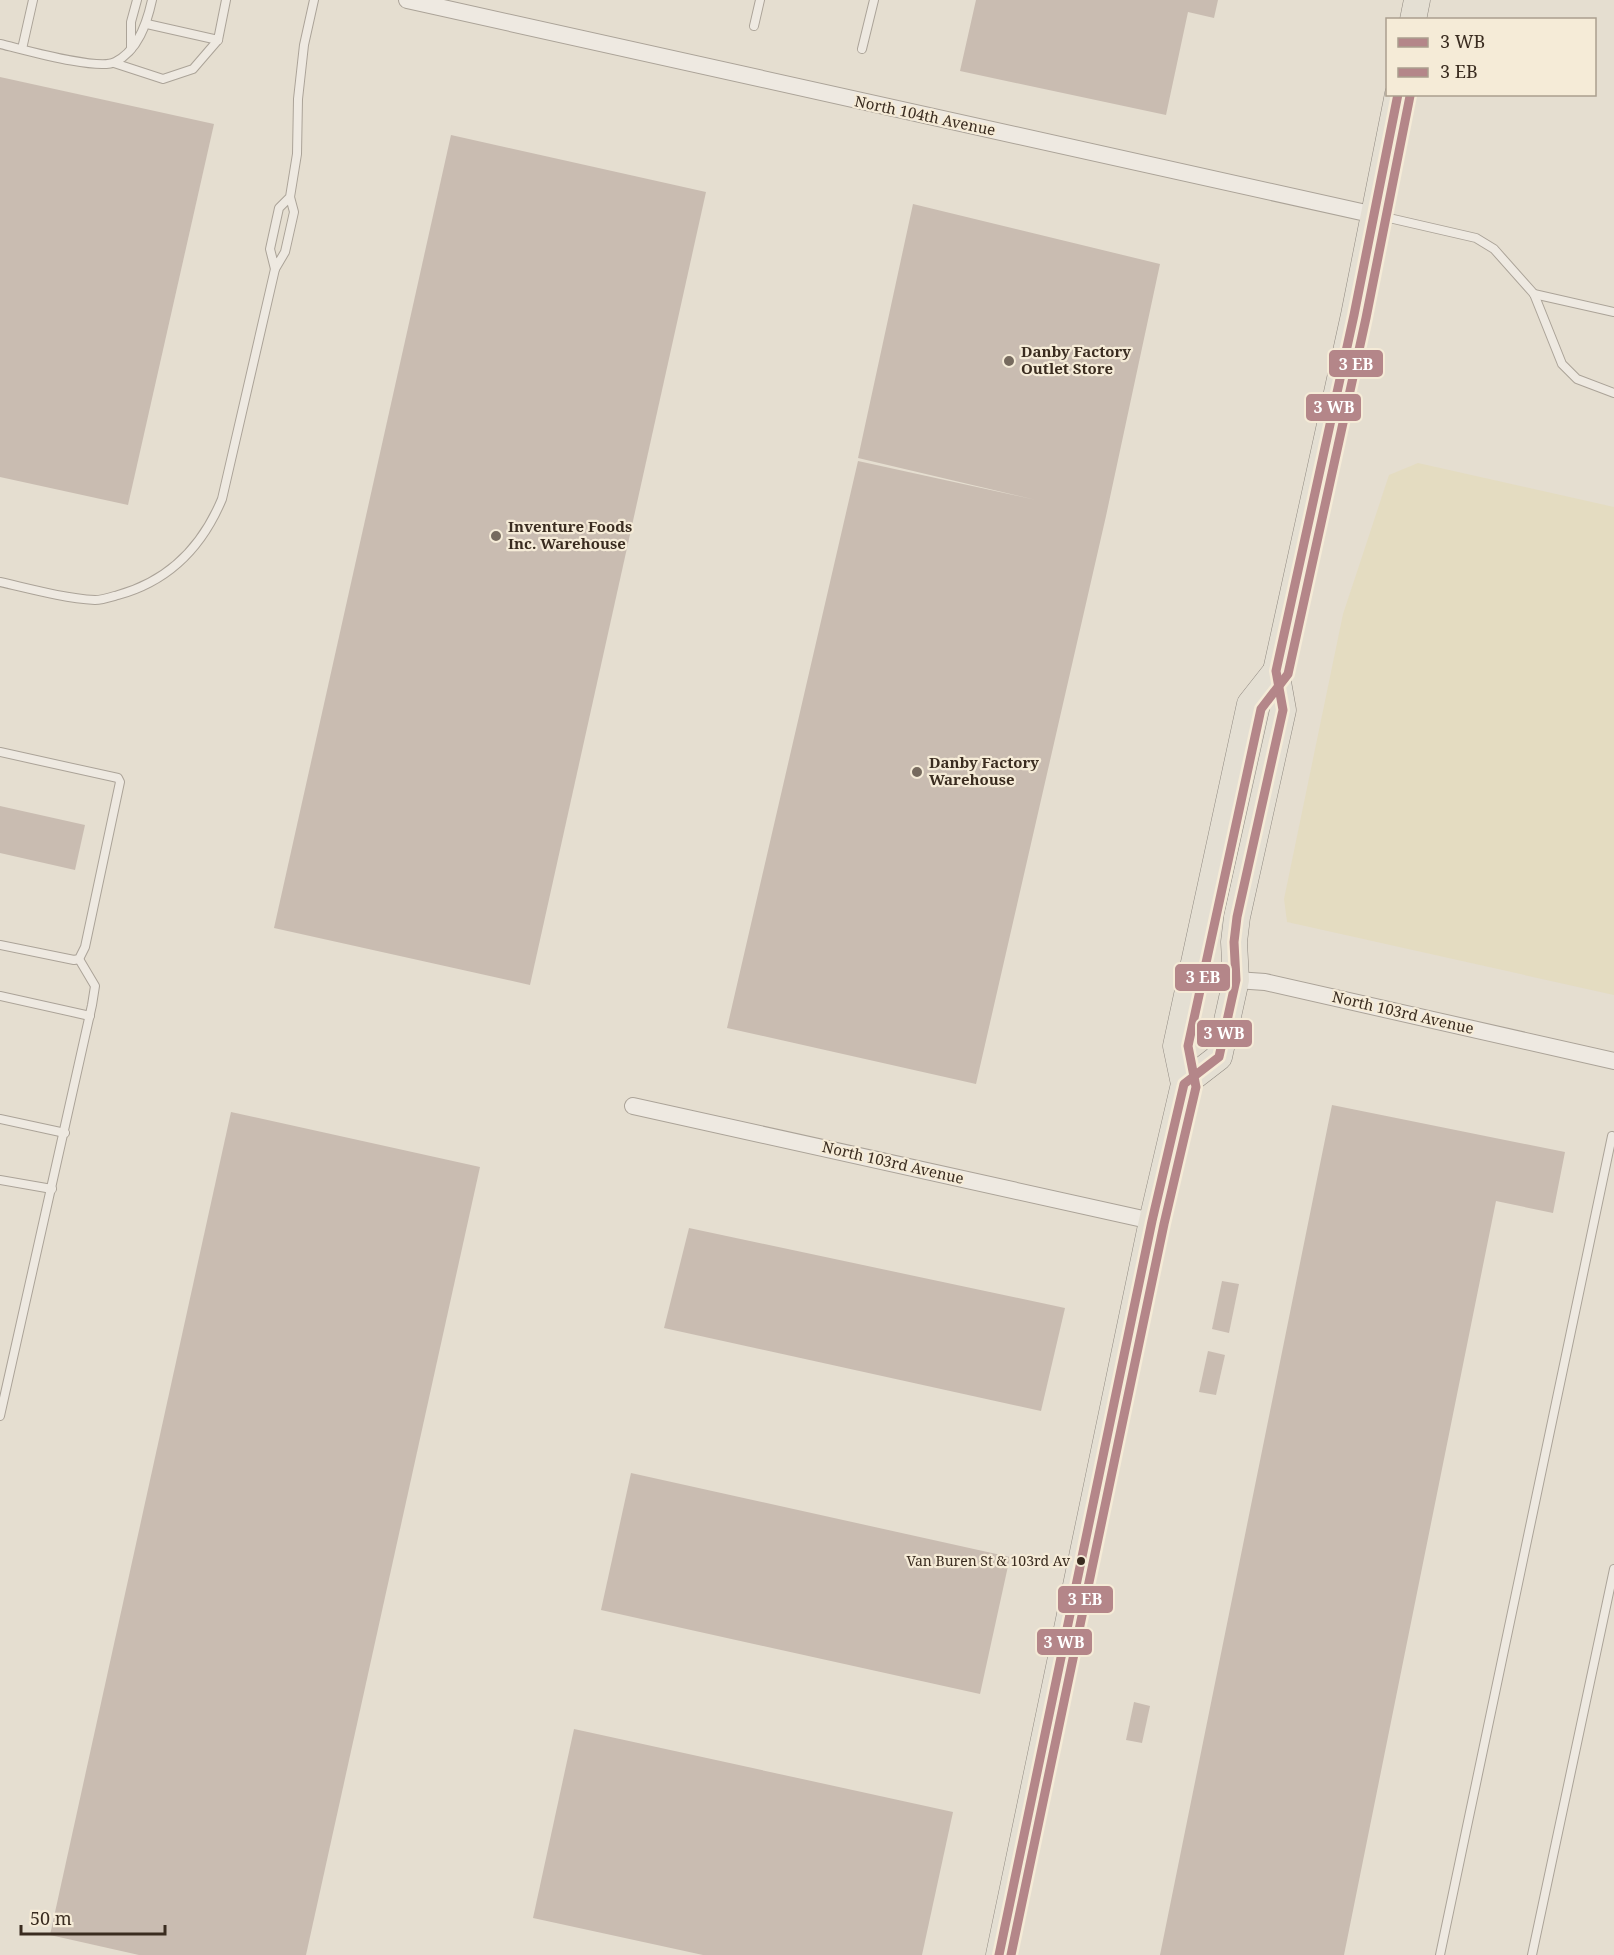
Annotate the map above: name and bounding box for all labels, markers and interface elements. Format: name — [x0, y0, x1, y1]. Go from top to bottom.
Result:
legend — [1386, 18, 1596, 96]
text: 3 WB — [1440, 29, 1485, 53]
text: 3 EB — [1440, 59, 1478, 83]
street label: North 104th Avenue — [853, 90, 997, 140]
place label: Danby Factory Outlet Store — [1021, 341, 1131, 378]
line badge: 3 EB — [1328, 349, 1384, 378]
text: 3 EB — [1339, 353, 1373, 375]
marker: Danby Factory Outlet Store — [1002, 354, 1016, 368]
line badge: 3 WB — [1305, 393, 1362, 422]
text: 3 WB — [1313, 396, 1355, 418]
place label: Inventure Foods Inc. Warehouse — [508, 516, 632, 553]
marker: Inventure Foods Inc. Warehouse — [489, 529, 503, 543]
place label: Danby Factory Warehouse — [929, 752, 1039, 789]
marker: Danby Factory Warehouse — [910, 765, 924, 779]
line badge: 3 EB — [1174, 963, 1231, 992]
text: 3 EB — [1186, 966, 1220, 988]
street label: North 103rd Avenue — [1330, 986, 1476, 1038]
line badge: 3 WB — [1196, 1019, 1253, 1048]
text: 3 WB — [1203, 1022, 1245, 1044]
street label: North 103rd Avenue — [820, 1136, 966, 1188]
place label: Van Buren St & 103rd Av — [906, 1551, 1071, 1570]
marker: Van Buren St & 103rd Av — [1075, 1555, 1087, 1567]
line badge: 3 EB — [1057, 1585, 1114, 1614]
text: 3 EB — [1068, 1588, 1102, 1610]
line badge: 3 WB — [1036, 1628, 1093, 1656]
text: 3 WB — [1043, 1631, 1085, 1653]
scale bar — [21, 1898, 165, 1936]
text: 50 m — [30, 1906, 72, 1930]

